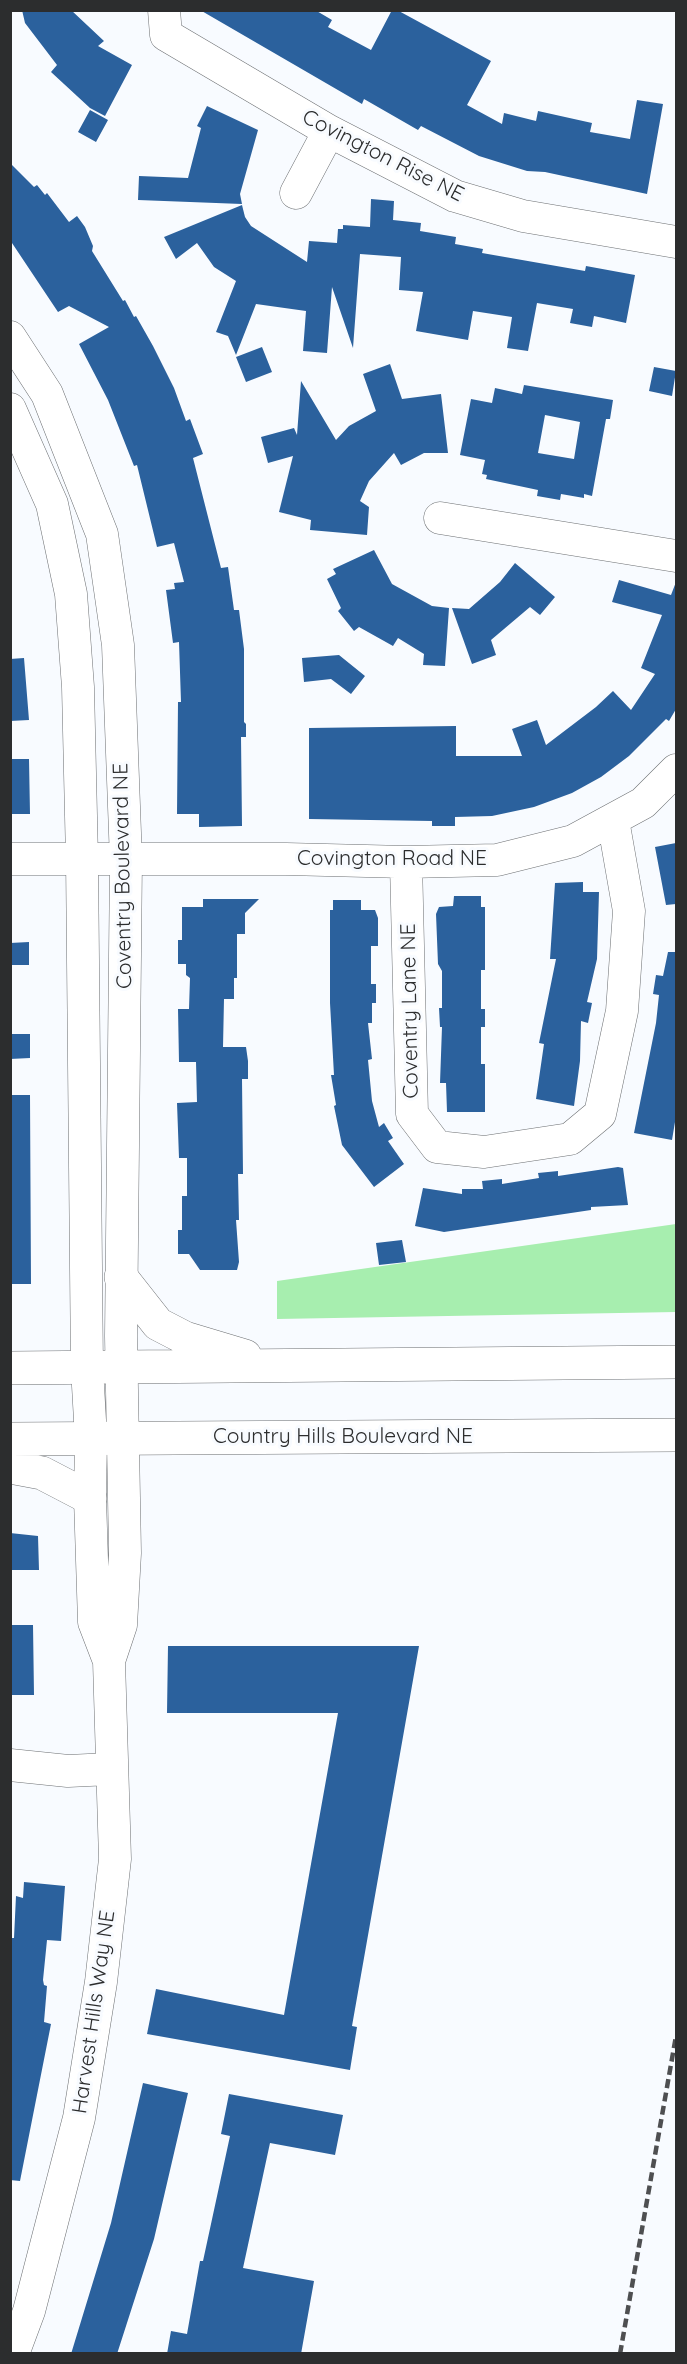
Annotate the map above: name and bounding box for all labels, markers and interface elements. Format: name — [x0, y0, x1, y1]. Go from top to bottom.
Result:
street label: Covington Rise NE — [298, 104, 468, 208]
street label: Coventry Boulevard NE — [108, 763, 138, 989]
street label: Covington Road NE — [297, 846, 487, 872]
street label: Coventry Lane NE — [396, 923, 424, 1099]
street label: Country Hills Boulevard NE — [213, 1424, 473, 1450]
street label: Harvest Hills Way NE — [67, 1909, 121, 2115]

